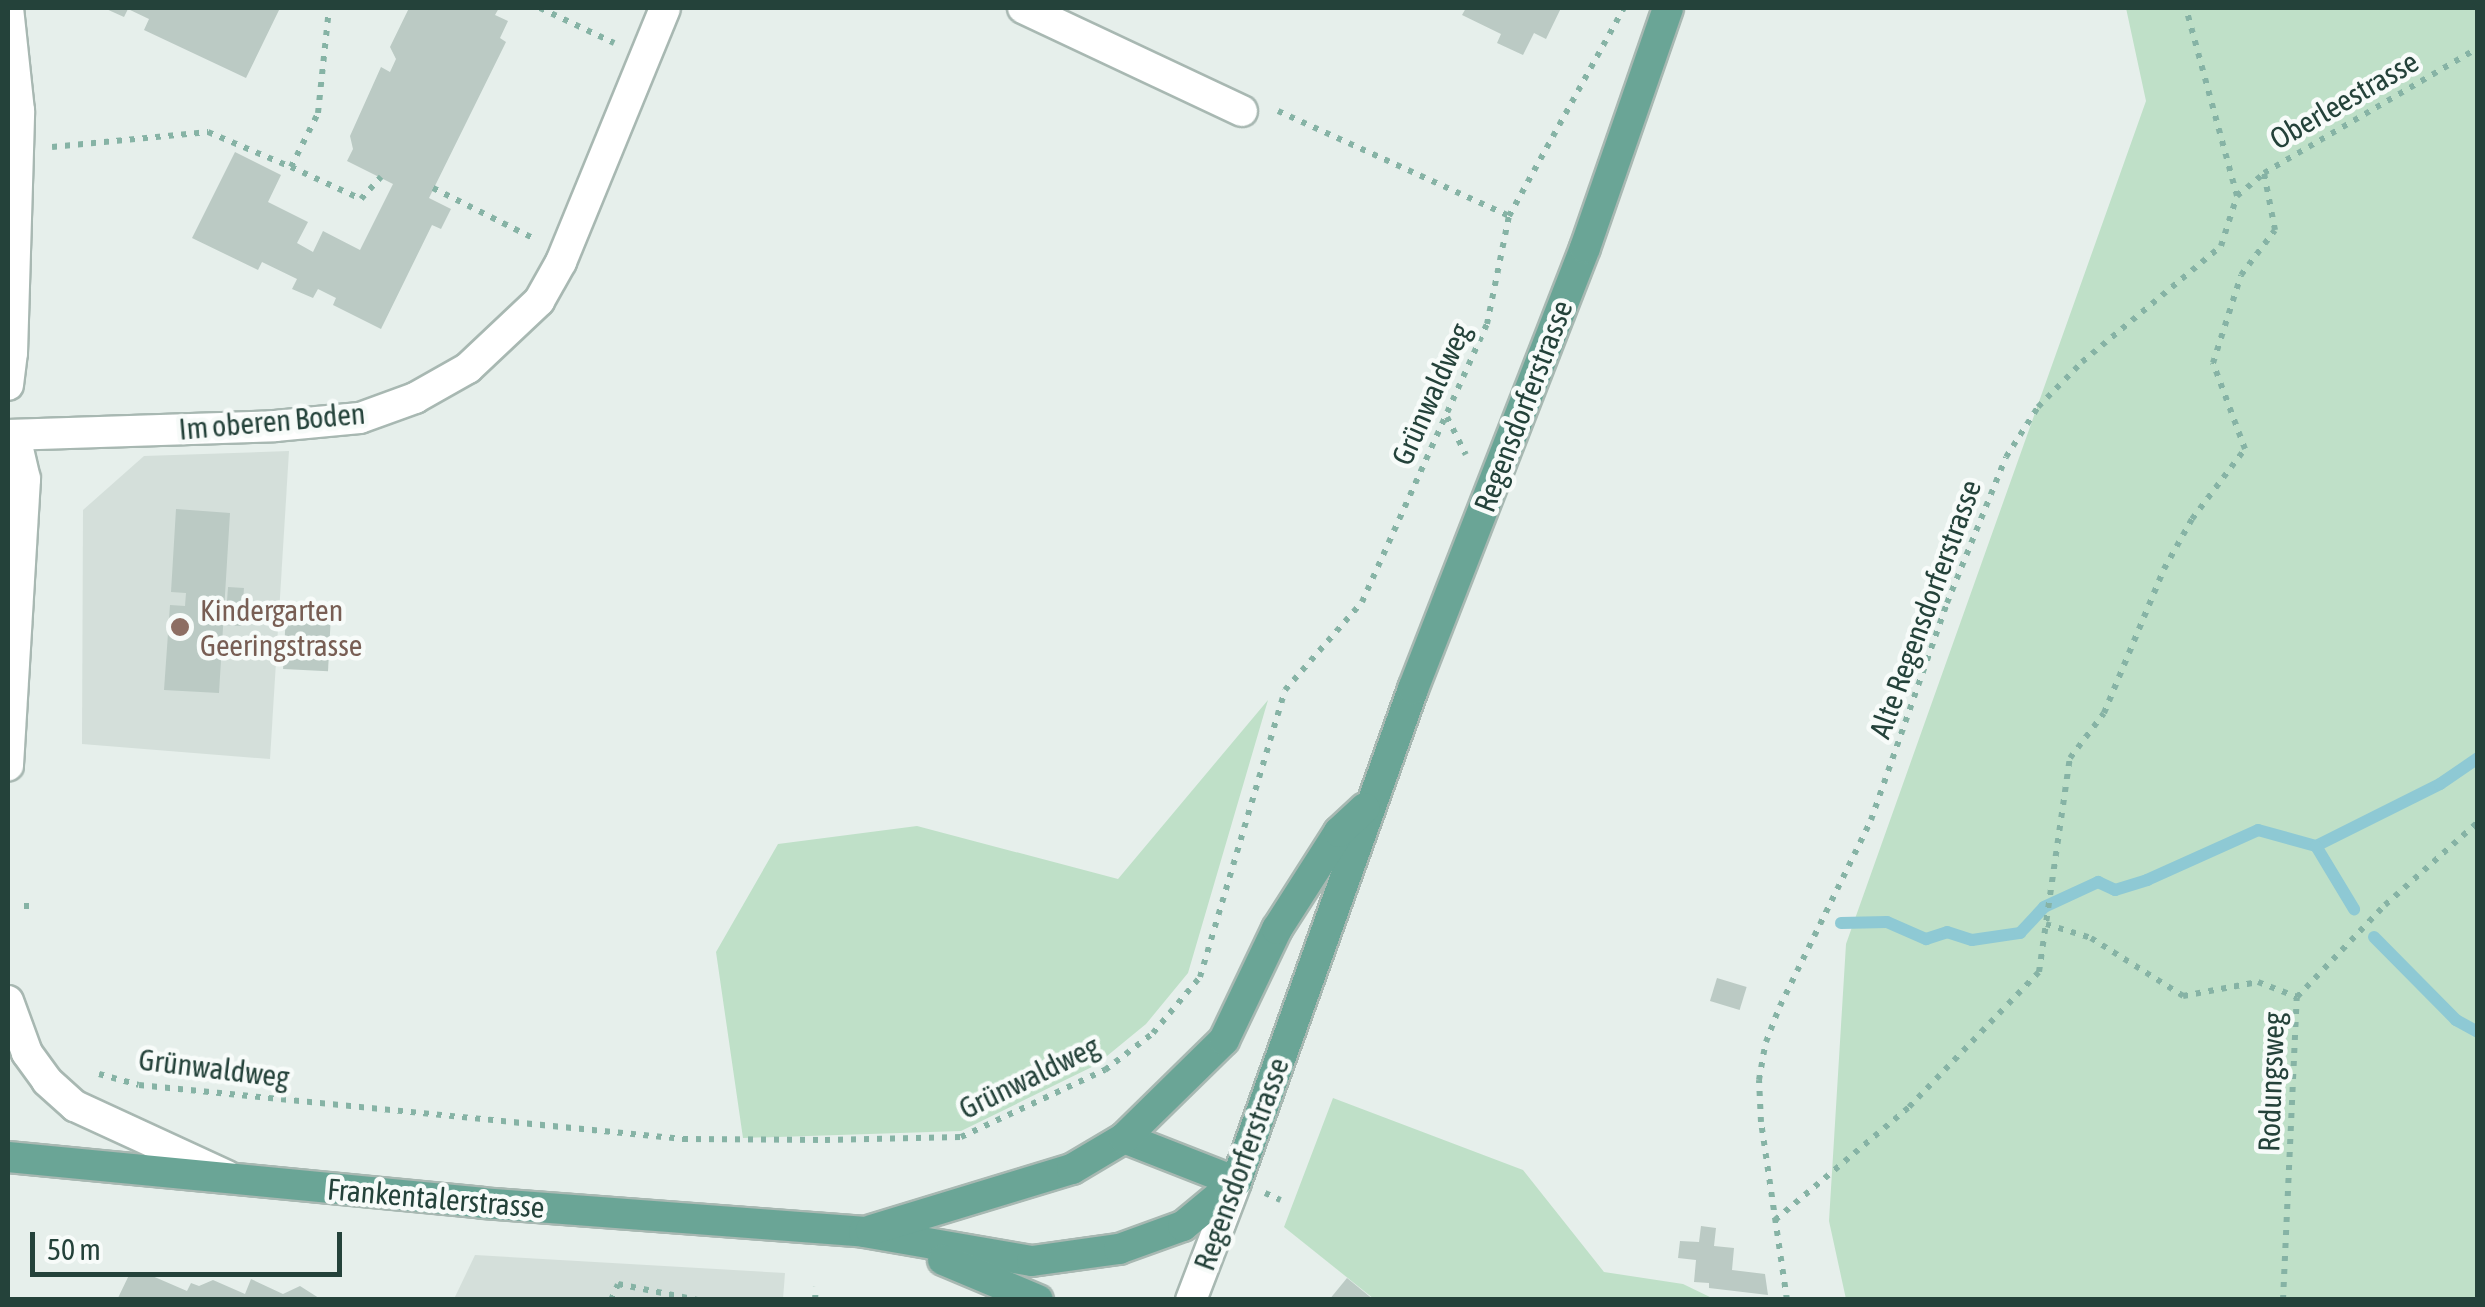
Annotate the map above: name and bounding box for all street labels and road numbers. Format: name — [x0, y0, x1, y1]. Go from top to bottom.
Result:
street label: Oberleestrasse — [2263, 43, 2425, 157]
street label: Regensdorferstrasse — [1466, 295, 1580, 517]
street label: Grünwaldweg — [1384, 318, 1478, 470]
street label: Im oberen Boden — [177, 395, 367, 447]
street label: Alte Regensdorferstrasse — [1862, 475, 1988, 743]
street label: Rodungsweg — [2251, 1011, 2291, 1153]
street label: Grünwaldweg — [953, 1028, 1105, 1126]
street label: Grünwaldweg — [137, 1041, 291, 1095]
street label: Regensdorferstrasse — [1186, 1053, 1296, 1275]
street label: Frankentalerstrasse — [326, 1171, 546, 1225]

